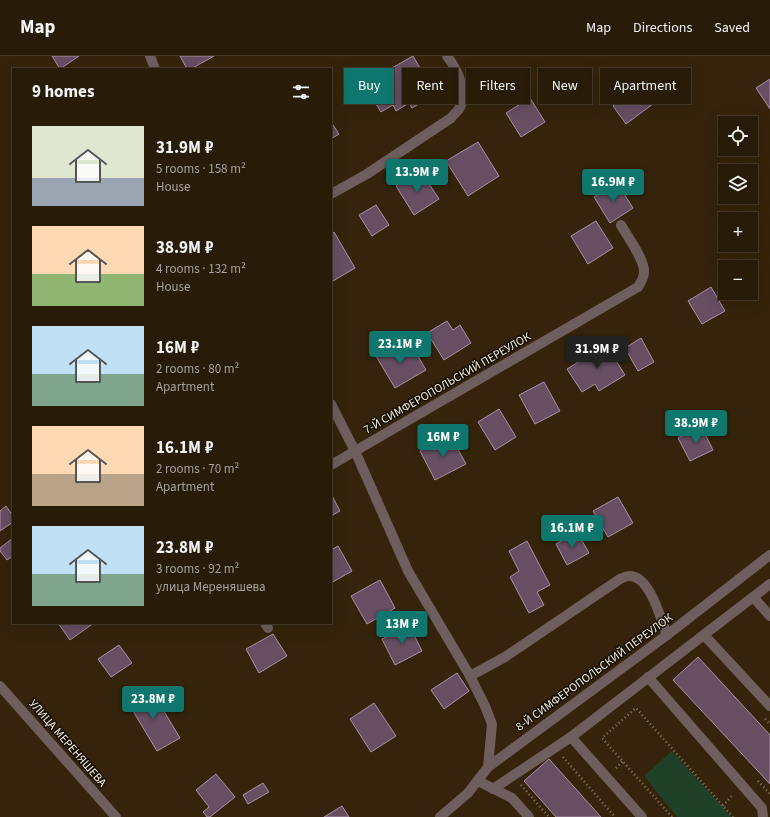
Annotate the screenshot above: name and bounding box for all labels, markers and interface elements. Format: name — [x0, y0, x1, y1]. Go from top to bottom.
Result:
text: Map — [20, 14, 55, 41]
text: Map — [586, 18, 611, 38]
text: Directions — [633, 18, 692, 38]
text: Saved — [714, 18, 750, 38]
chip: Buy — [344, 68, 394, 104]
chip: Rent — [402, 68, 458, 104]
chip: Filters — [466, 68, 530, 104]
chip: New — [538, 68, 592, 104]
chip: Apartment — [600, 68, 691, 104]
text: 9 homes — [32, 80, 94, 104]
icon: filters — [290, 81, 312, 103]
map controls — [718, 116, 758, 300]
button: locate — [718, 116, 758, 156]
text: 31.9M ₽ — [156, 136, 213, 160]
icon: home — [64, 142, 112, 190]
pin: 13.9M ₽ — [380, 159, 454, 193]
text: 5 rooms · 158 m² — [156, 160, 246, 178]
text: 13.9M ₽ — [395, 163, 439, 181]
button: layers — [718, 164, 758, 204]
pin: 16.9M ₽ — [576, 169, 650, 203]
text: 16.9M ₽ — [591, 173, 635, 191]
text: House — [156, 178, 191, 196]
button: + — [718, 212, 758, 252]
text: 38.9M ₽ — [156, 236, 213, 260]
icon: home — [64, 242, 112, 290]
text: 4 rooms · 132 m² — [156, 260, 246, 278]
button: − — [718, 260, 758, 300]
text: House — [156, 278, 191, 296]
street label: 7-Й СИМФЕРОПОЛЬСКИЙ ПЕРЕУЛОК — [361, 328, 534, 438]
pin: 23.1M ₽ — [363, 331, 437, 365]
text: 23.1M ₽ — [378, 335, 422, 353]
text: 16M ₽ — [156, 336, 199, 360]
pin: 31.9M ₽ — [560, 336, 634, 370]
text: 31.9M ₽ — [575, 340, 619, 358]
icon: home — [64, 342, 112, 390]
text: 2 rooms · 80 m² — [156, 360, 239, 378]
text: Apartment — [156, 378, 214, 396]
pin: 38.9M ₽ — [659, 410, 733, 444]
text: 38.9M ₽ — [674, 414, 718, 432]
pin: 16M ₽ — [415, 424, 471, 458]
text: 16M ₽ — [426, 428, 460, 446]
text: 16.1M ₽ — [156, 436, 213, 460]
icon: home — [64, 442, 112, 490]
text: 2 rooms · 70 m² — [156, 460, 239, 478]
text: Apartment — [156, 478, 214, 496]
pin: 16.1M ₽ — [535, 515, 609, 549]
text: 16.1M ₽ — [550, 519, 594, 537]
text: 23.8M ₽ — [156, 536, 213, 560]
icon: home — [64, 542, 112, 590]
text: 3 rooms · 92 m² — [156, 560, 239, 578]
text: улица Мереняшева — [156, 578, 266, 596]
street label: 8-Й СИМФЕРОПОЛЬСКИЙ ПЕРЕУЛОК — [512, 610, 676, 735]
pin: 13M ₽ — [374, 611, 430, 645]
text: 13M ₽ — [385, 615, 419, 633]
pin: 23.8M ₽ — [116, 686, 190, 720]
text: 23.8M ₽ — [131, 690, 175, 708]
street label: УЛИЦА МЕРЕНЯШЕВА — [25, 696, 111, 791]

